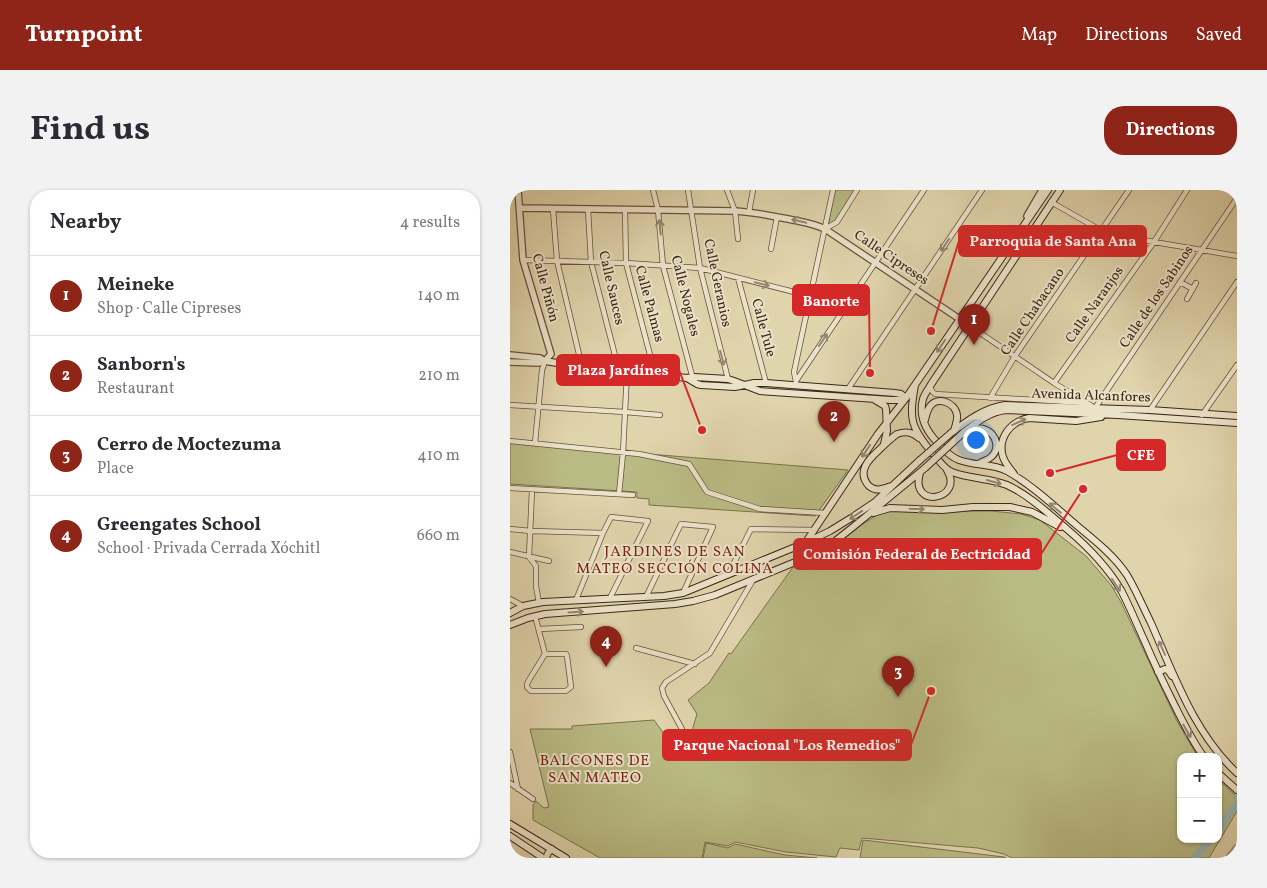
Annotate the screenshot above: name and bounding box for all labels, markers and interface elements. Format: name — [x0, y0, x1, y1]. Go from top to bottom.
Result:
text: Turnpoint — [25, 18, 143, 52]
text: Map — [1021, 23, 1057, 48]
text: Directions — [1085, 23, 1168, 48]
text: Saved — [1196, 23, 1242, 48]
text: Find us — [30, 106, 150, 154]
button: Directions — [1104, 106, 1237, 155]
text: Nearby — [50, 208, 121, 237]
text: 4 results — [400, 212, 460, 234]
one-way arrow — [791, 216, 807, 226]
one-way arrow — [655, 220, 665, 236]
street label: Calle Cipreses — [850, 226, 932, 290]
callout: Parroquia de Santa Ana — [959, 226, 1146, 256]
text: Parroquia de Santa Ana — [970, 232, 1136, 253]
street label: Calle Geranios — [698, 237, 736, 329]
one-way arrow — [940, 238, 950, 252]
street label: Calle de los Sabinos — [1116, 242, 1198, 352]
street label: Calle Sauces — [593, 249, 629, 327]
street label: Calle Piñón — [527, 252, 563, 324]
street label: Calle Nogales — [666, 254, 704, 338]
street label: Calle Naranjos — [1061, 263, 1129, 347]
street label: Calle Palmas — [630, 264, 668, 344]
street label: Calle Chabacano — [997, 264, 1069, 360]
text: Meineke — [97, 272, 174, 298]
one-way arrow — [754, 280, 770, 289]
text: 1 — [63, 285, 69, 307]
text: 140 m — [418, 285, 460, 307]
callout: Banorte — [793, 285, 869, 315]
text: Banorte — [803, 292, 860, 313]
street label: Calle Tule — [746, 297, 780, 360]
text: Shop · Calle Cipreses — [97, 298, 241, 320]
pin: 1 — [958, 304, 990, 345]
one-way arrow — [818, 333, 828, 347]
one-way arrow — [936, 339, 946, 353]
one-way arrow — [718, 349, 727, 365]
text: Sanborn's — [97, 352, 185, 378]
callout: Plaza Jardínes — [557, 355, 679, 385]
text: Plaza Jardínes — [567, 361, 669, 382]
text: 2 — [62, 365, 70, 387]
text: 210 m — [418, 365, 460, 387]
text: Restaurant — [97, 378, 175, 400]
street label: Avenida Alcanfores — [1031, 384, 1151, 408]
pin: 2 — [818, 401, 850, 442]
one-way arrow — [1011, 417, 1026, 427]
your location — [963, 427, 989, 453]
text: Cerro de Moctezuma — [97, 432, 281, 458]
callout: CFE — [1117, 440, 1165, 470]
one-way arrow — [861, 444, 872, 458]
text: 3 — [62, 445, 70, 467]
text: 410 m — [417, 445, 460, 467]
text: CFE — [1127, 446, 1155, 467]
text: Place — [97, 458, 134, 480]
one-way arrow — [986, 477, 1002, 487]
one-way arrow — [1049, 502, 1062, 513]
one-way arrow — [909, 504, 925, 514]
one-way arrow — [849, 510, 863, 520]
text: Greengates School — [97, 512, 261, 538]
text: 4 — [61, 525, 71, 547]
text: 660 m — [417, 525, 460, 547]
text: School · Privada Cerrada Xóchitl — [97, 538, 320, 560]
callout: Comisión Federal de Eectricidad — [794, 539, 1041, 569]
district label: JARDINES DE SAN MATEO SECCIÓN COLINA — [576, 542, 774, 580]
text: Comisión Federal de Eectricidad — [803, 545, 1031, 566]
one-way arrow — [1111, 577, 1121, 591]
one-way arrow — [568, 607, 584, 617]
pin: 4 — [590, 626, 622, 667]
one-way arrow — [1157, 641, 1167, 656]
pin: 3 — [882, 656, 914, 697]
one-way arrow — [1183, 723, 1193, 737]
callout: Parque Nacional "Los Remedios" — [663, 730, 911, 760]
text: Parque Nacional "Los Remedios" — [673, 736, 901, 757]
district label: BALCONES DE SAN MATEO — [540, 751, 650, 789]
map controls — [1177, 753, 1222, 843]
button: + — [1177, 753, 1222, 798]
button: − — [1177, 798, 1222, 843]

